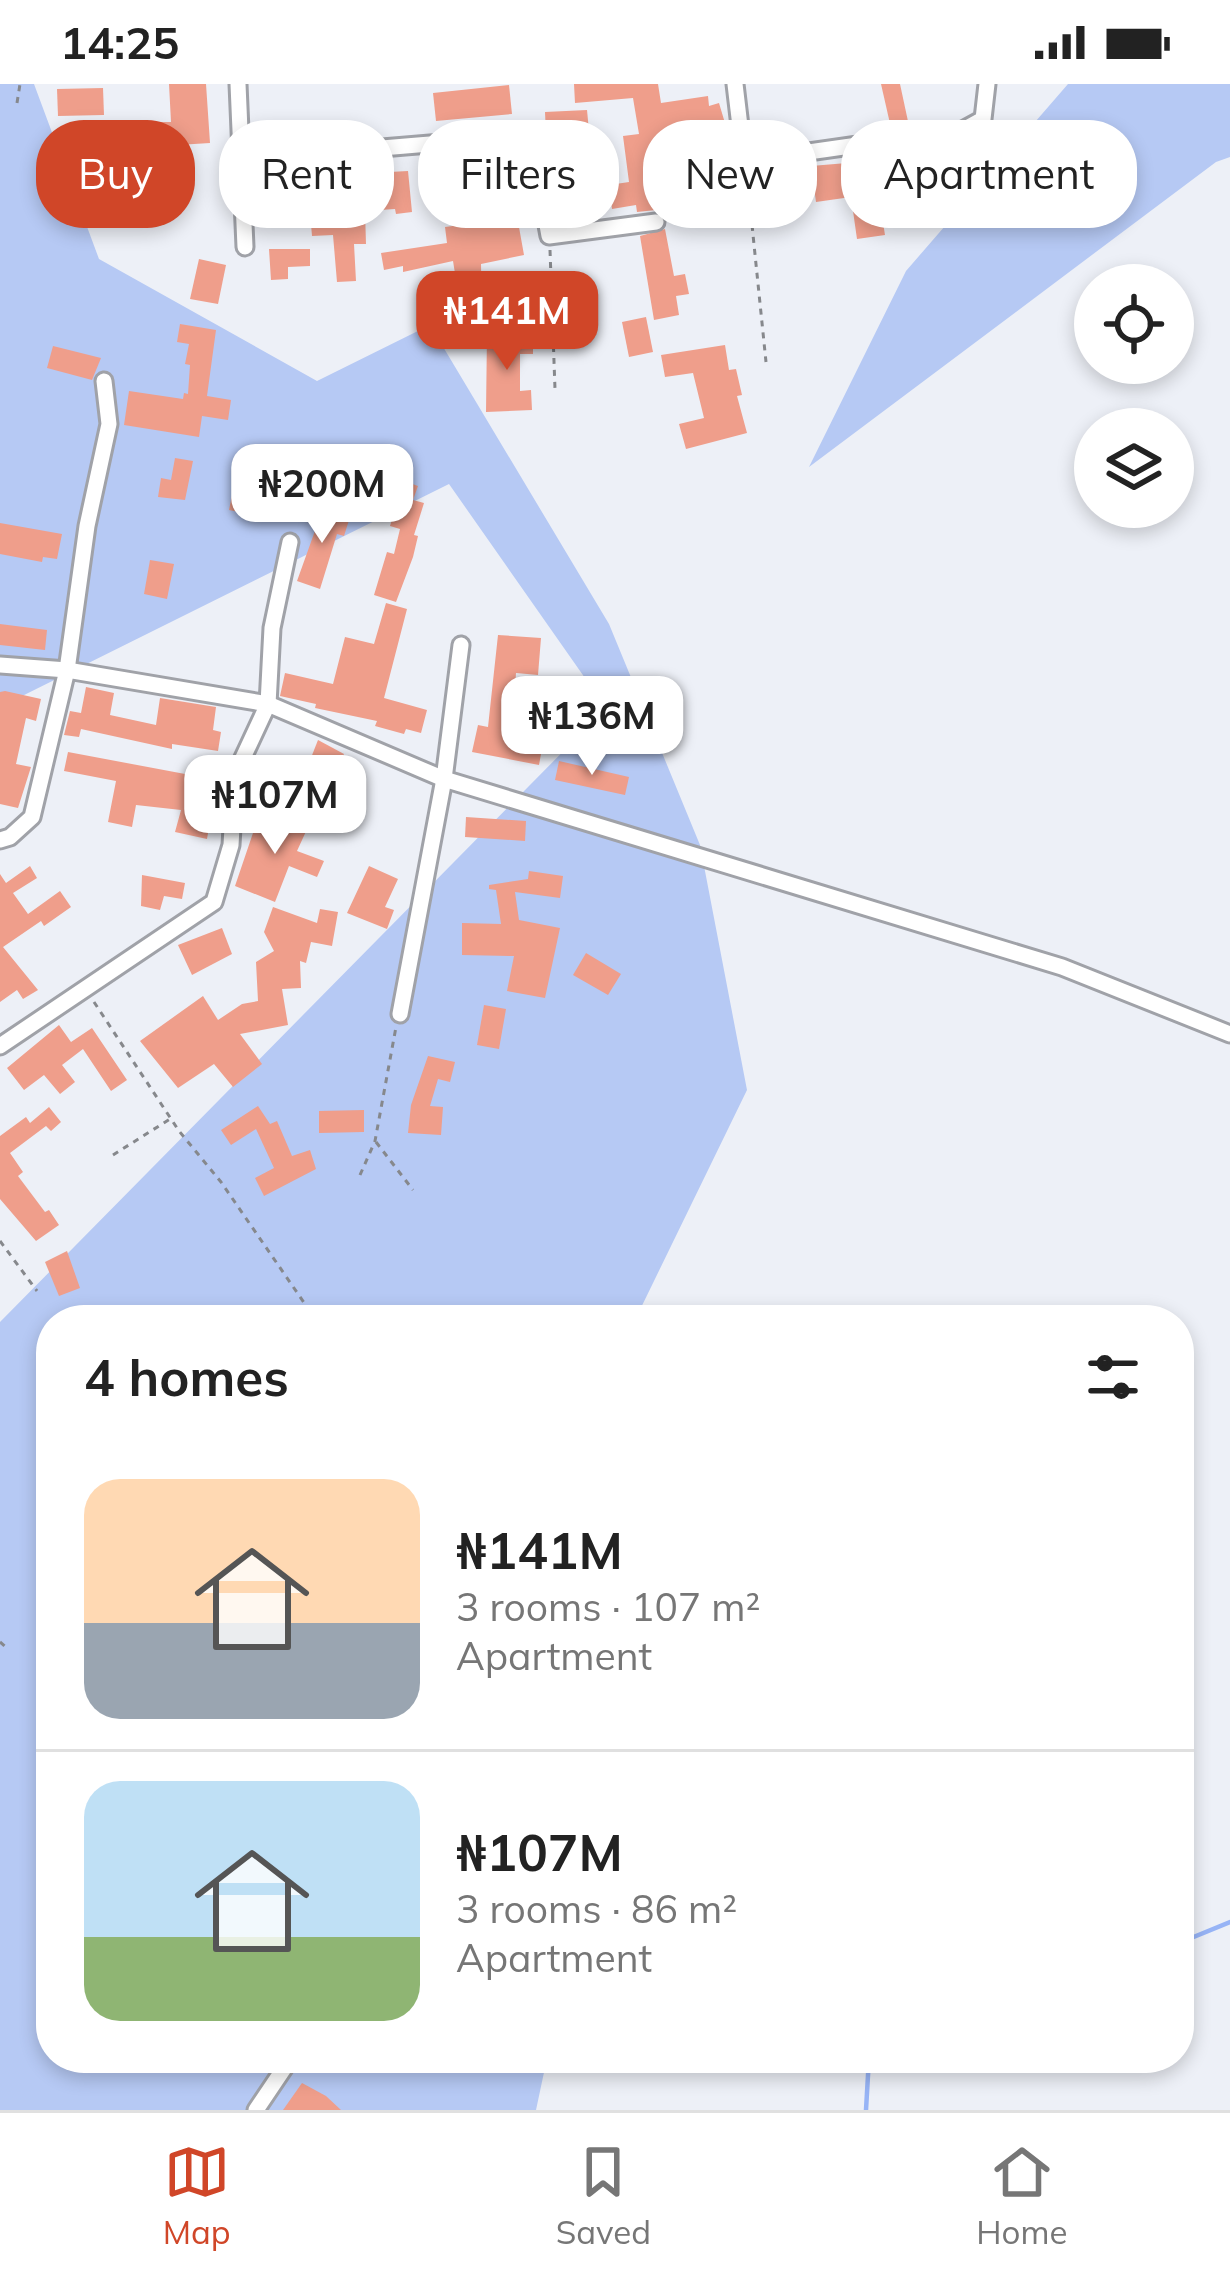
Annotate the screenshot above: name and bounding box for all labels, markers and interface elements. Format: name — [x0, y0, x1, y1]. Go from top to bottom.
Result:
text: 14:25 — [60, 14, 179, 70]
chip: Buy — [36, 120, 195, 228]
chip: Rent — [219, 120, 394, 228]
chip: Filters — [418, 120, 619, 228]
chip: New — [643, 120, 817, 228]
chip: Apartment — [841, 120, 1137, 228]
map controls — [1074, 264, 1194, 528]
button: locate — [1074, 264, 1194, 384]
pin: ₦141M — [423, 271, 591, 373]
text: ₦141M — [443, 285, 571, 334]
button: layers — [1074, 408, 1194, 528]
pin: ₦200M — [238, 444, 406, 546]
text: ₦200M — [258, 458, 386, 507]
pin: ₦136M — [508, 676, 676, 778]
text: ₦136M — [528, 690, 656, 739]
pin: ₦107M — [191, 755, 359, 857]
text: ₦107M — [211, 769, 339, 818]
icon: filters — [1080, 1344, 1146, 1410]
text: 4 homes — [84, 1345, 289, 1409]
text: ₦141M — [456, 1518, 623, 1582]
icon: home — [180, 1527, 324, 1671]
text: 3 rooms · 107 m² — [456, 1582, 760, 1631]
text: Apartment — [456, 1631, 652, 1680]
text: ₦107M — [456, 1820, 623, 1884]
icon: home — [180, 1829, 324, 1973]
text: 3 rooms · 86 m² — [456, 1884, 737, 1933]
text: Apartment — [456, 1933, 652, 1982]
tab: Map — [163, 2139, 231, 2252]
tab: Saved — [556, 2139, 651, 2252]
tab: Home — [976, 2139, 1067, 2252]

